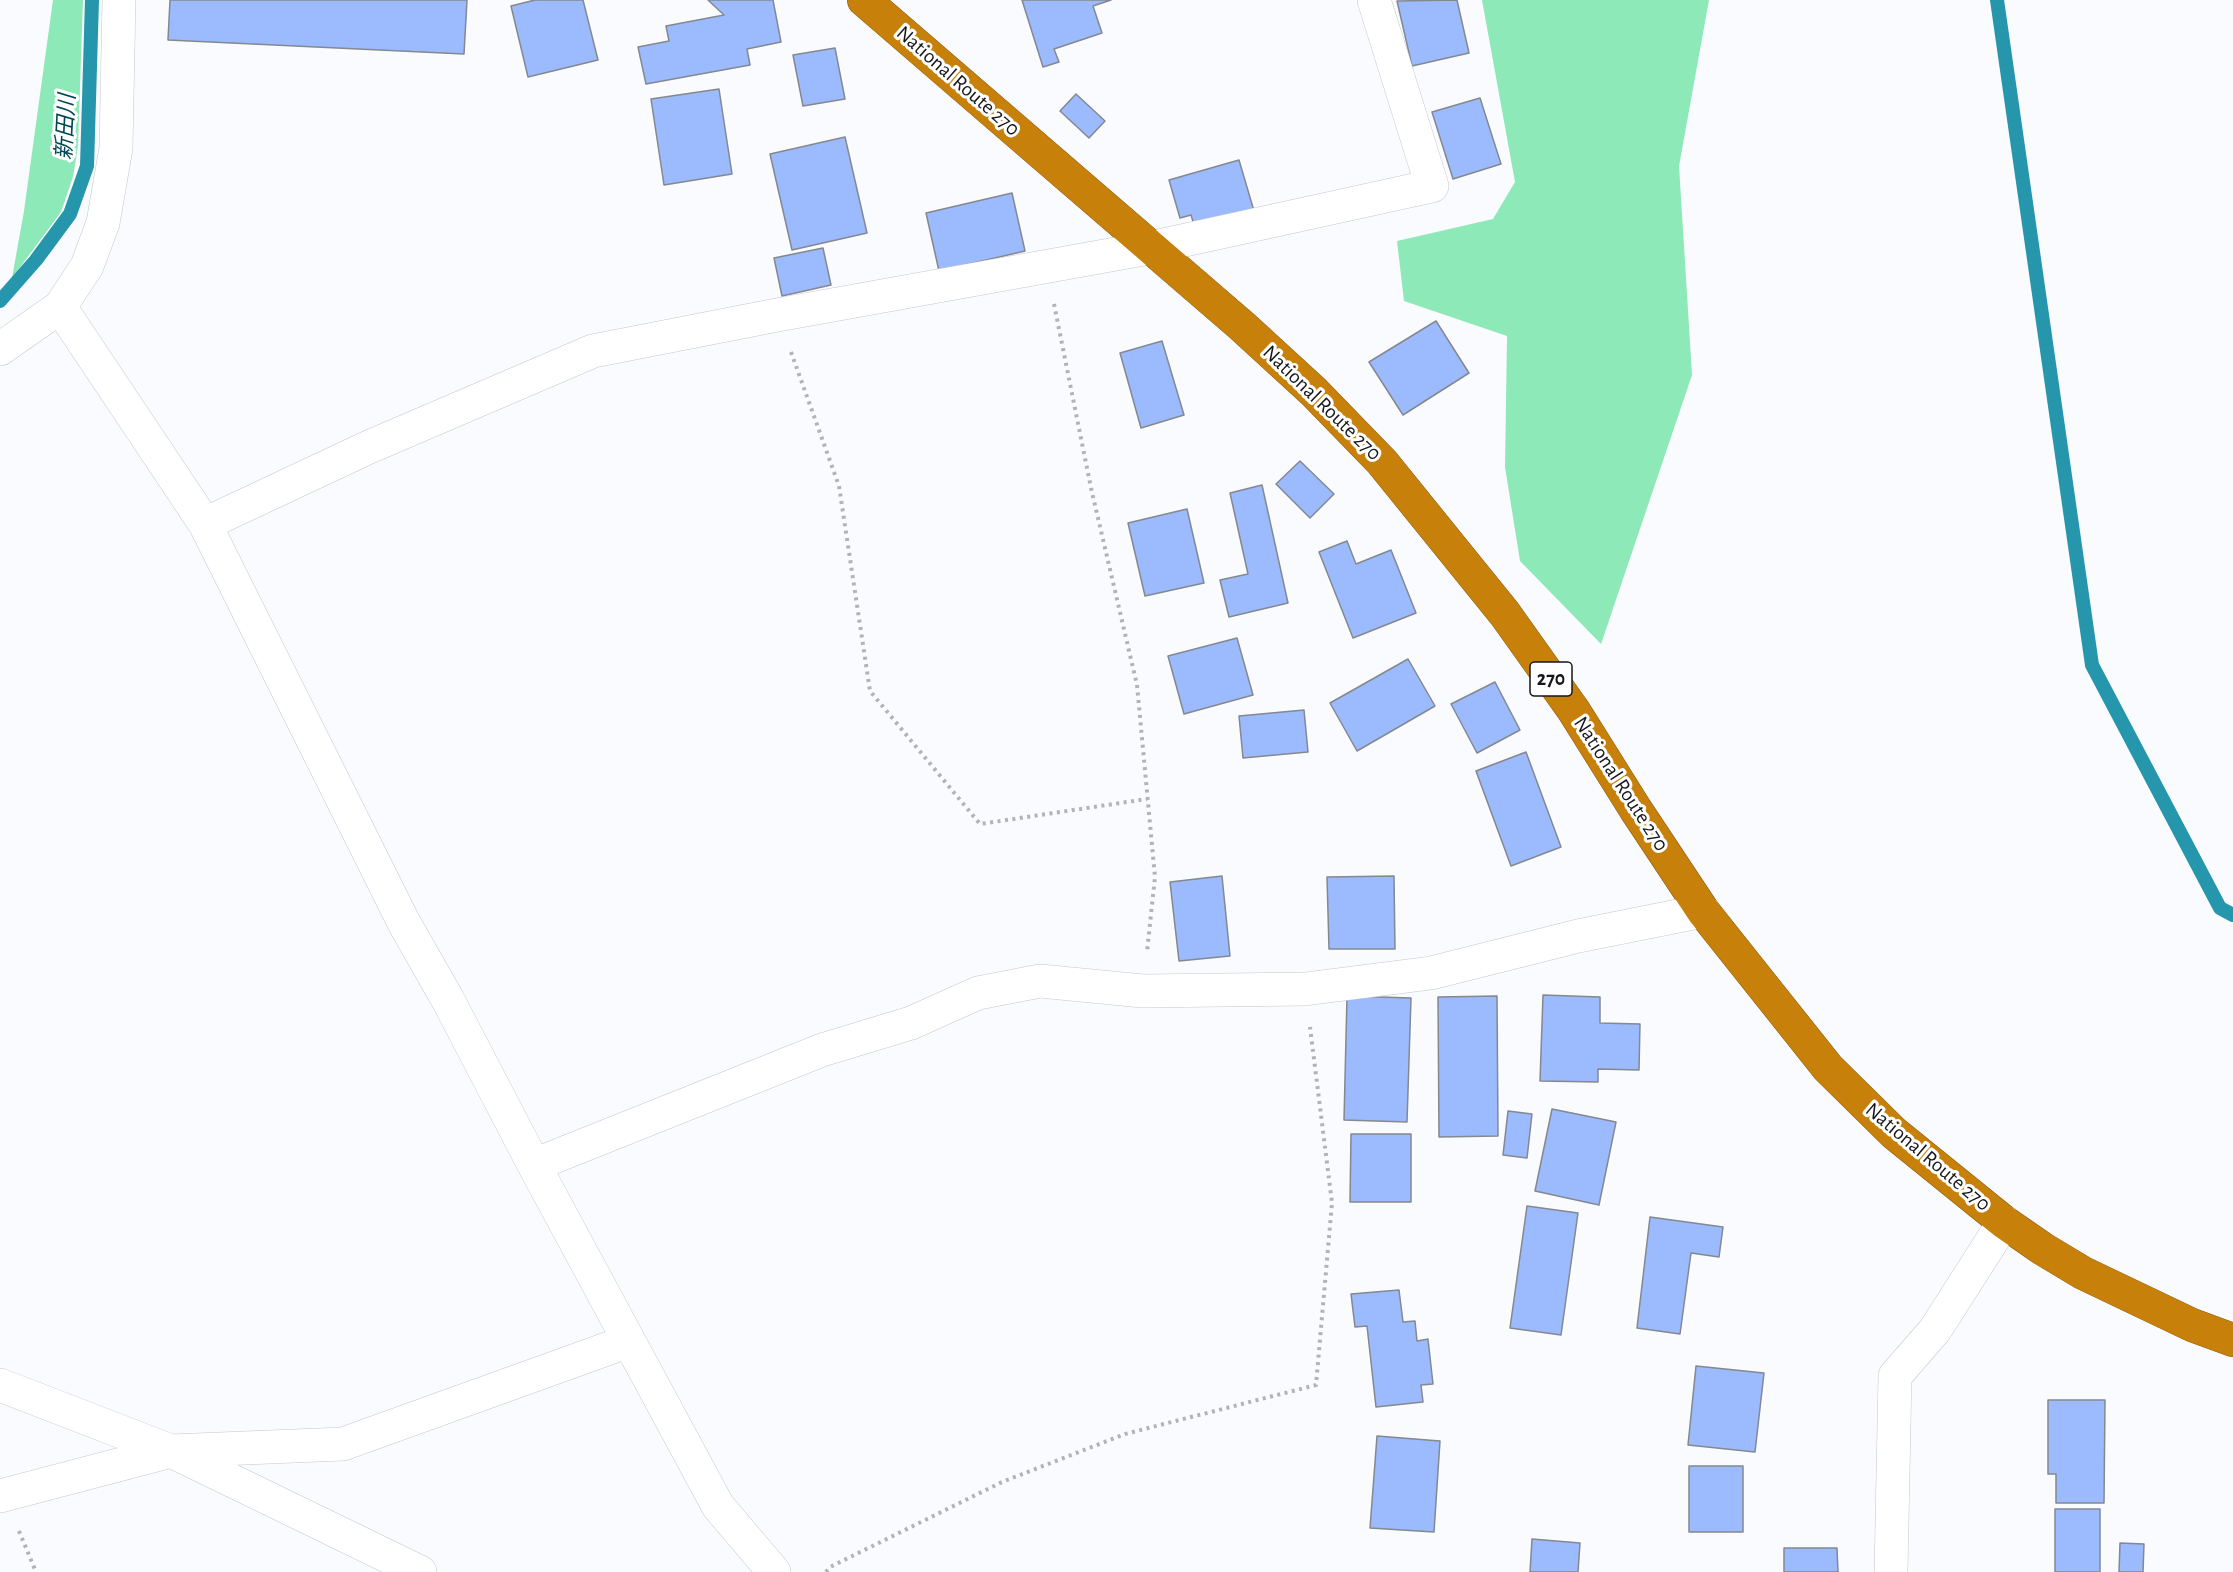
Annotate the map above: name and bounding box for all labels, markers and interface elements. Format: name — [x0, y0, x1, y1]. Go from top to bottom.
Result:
street label: National Route 270 — [891, 20, 1025, 142]
water label: 新田川 — [51, 93, 81, 161]
street label: National Route 270 — [1257, 340, 1387, 466]
road number: 270 — [1530, 662, 1572, 696]
street label: National Route 270 — [1568, 712, 1674, 856]
street label: National Route 270 — [1860, 1097, 1996, 1217]

